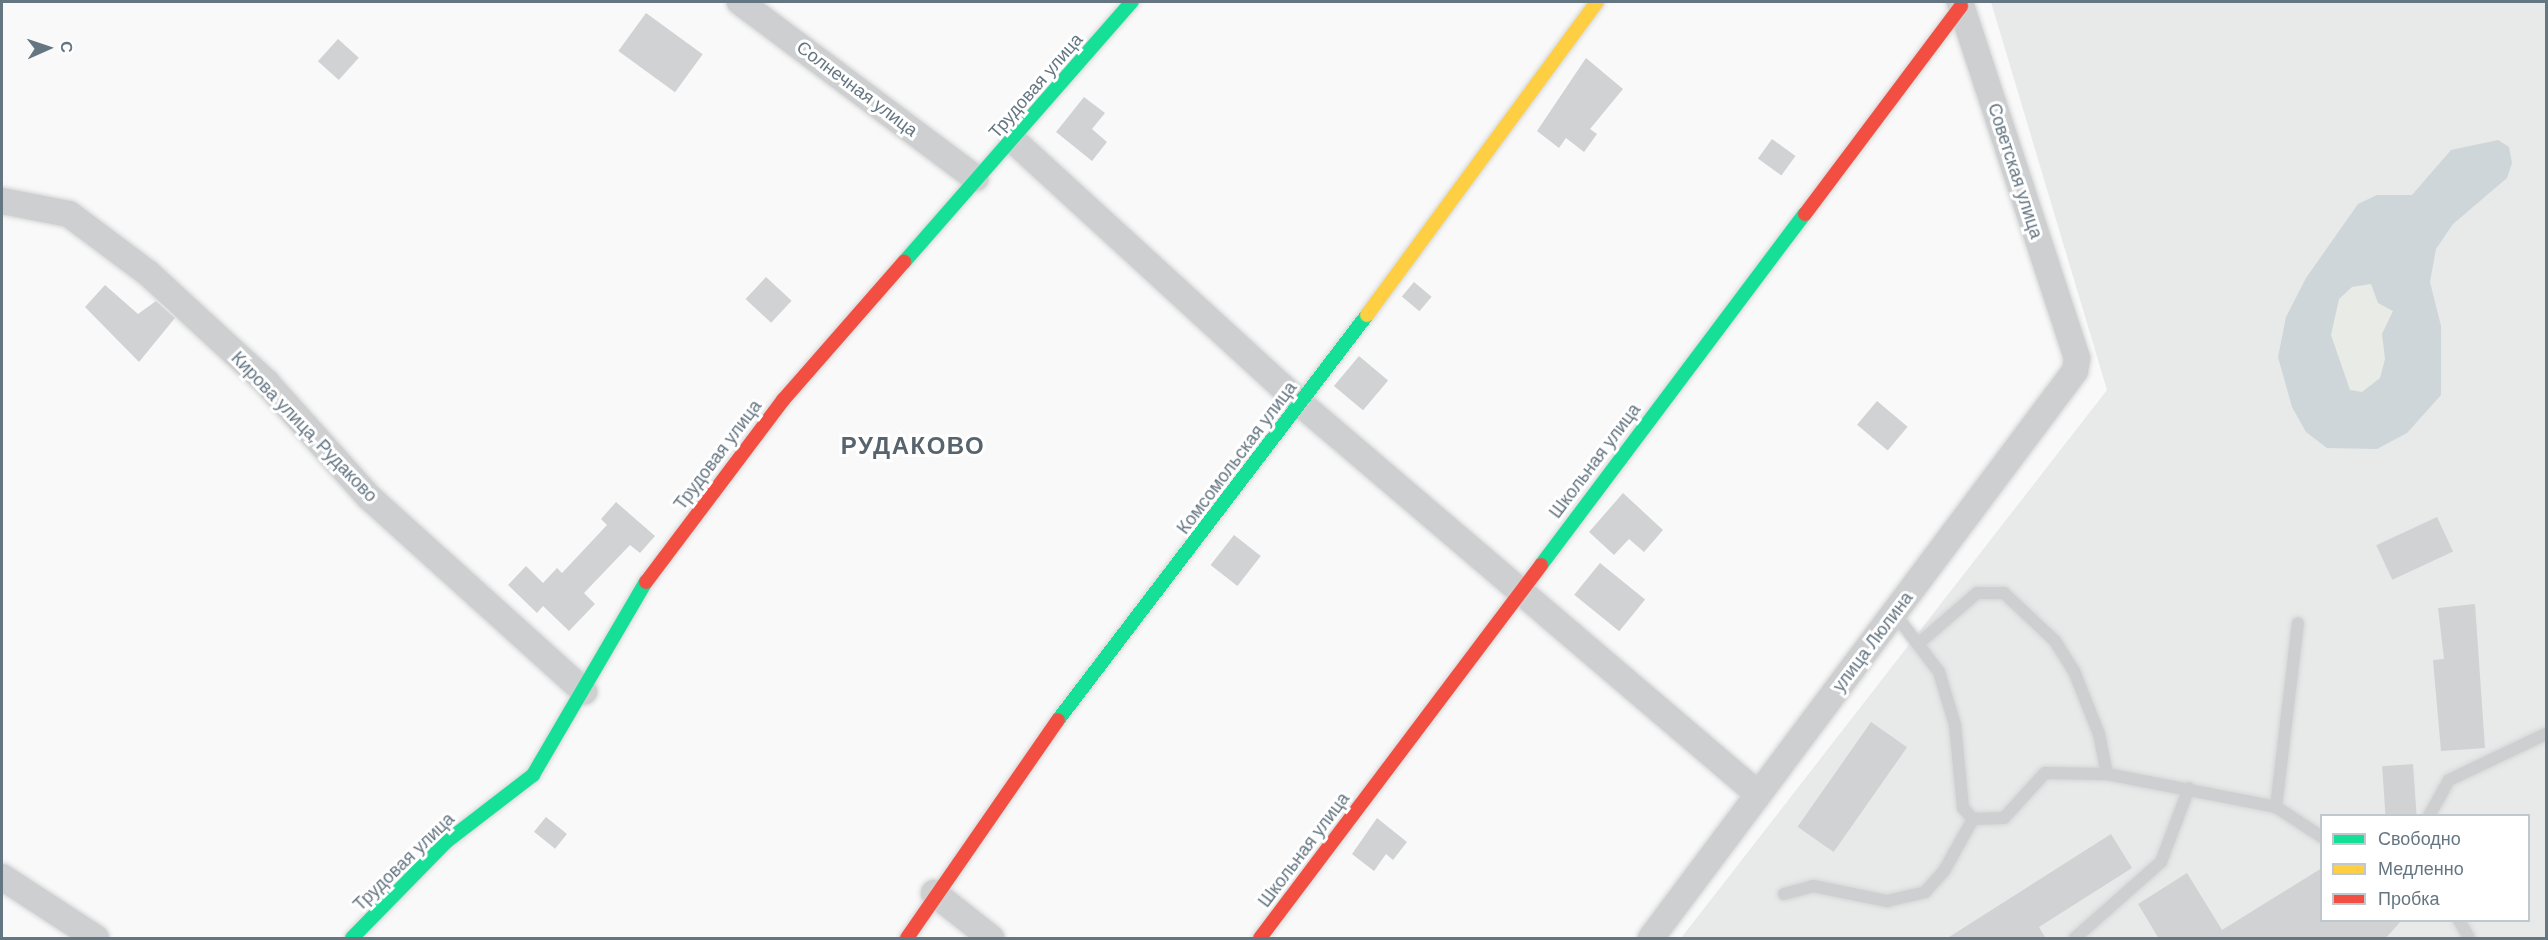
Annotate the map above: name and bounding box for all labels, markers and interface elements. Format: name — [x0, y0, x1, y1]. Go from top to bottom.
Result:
north arrow — [18, 18, 78, 78]
street label: Трудовая улица — [985, 29, 1087, 143]
street label: Солнечная улица — [792, 36, 922, 142]
text: С — [56, 41, 77, 53]
street label: Советская улица — [1983, 101, 2047, 241]
street label: Кирова улица, Рудаково — [227, 347, 381, 507]
street label: Комсомольская улица — [1173, 378, 1301, 538]
street label: Трудовая улица — [670, 396, 766, 514]
street label: Школьная улица — [1545, 399, 1645, 523]
district label: РУДАКОВО — [841, 432, 985, 460]
street label: улица Люлина — [1828, 588, 1918, 696]
street label: Школьная улица — [1254, 788, 1354, 912]
street label: Трудовая улица — [349, 808, 459, 916]
legend — [2320, 814, 2530, 922]
text: Свободно — [2378, 827, 2461, 851]
text: Медленно — [2378, 857, 2464, 881]
text: Пробка — [2378, 887, 2440, 911]

